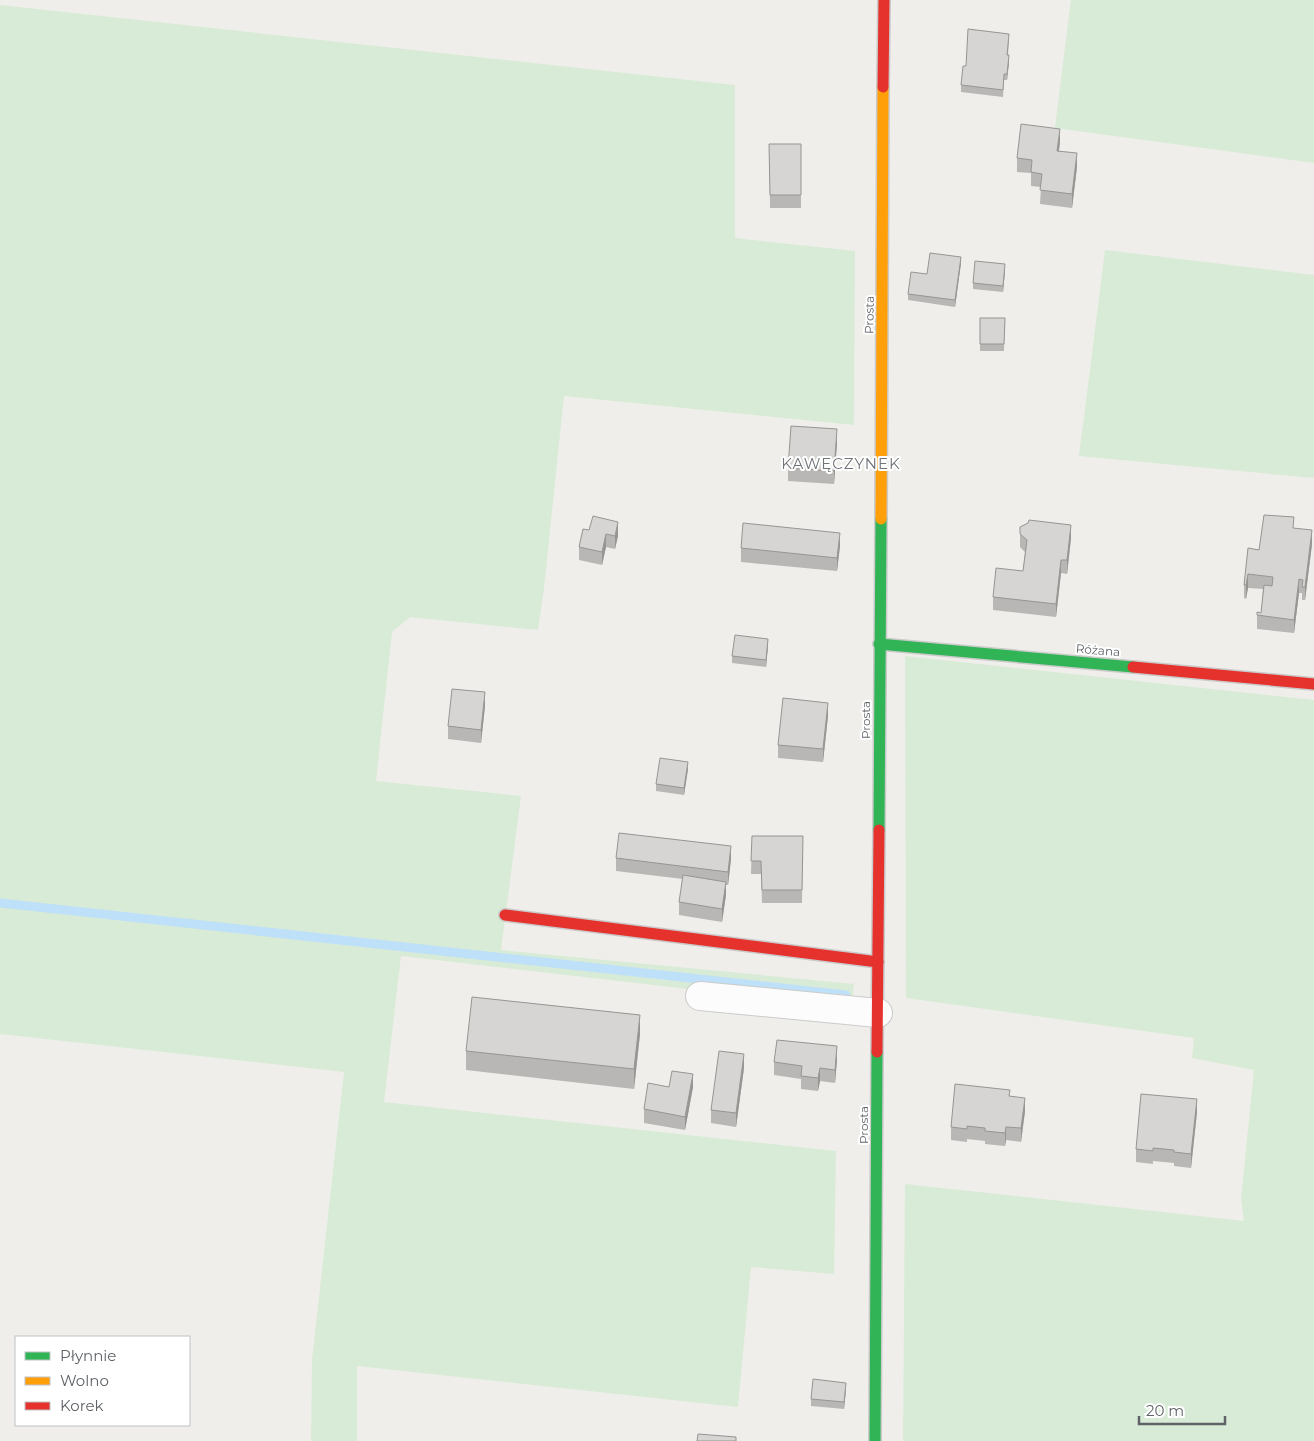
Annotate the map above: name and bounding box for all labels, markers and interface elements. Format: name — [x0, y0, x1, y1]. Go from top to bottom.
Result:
street label: Prosta — [861, 296, 877, 334]
district label: KAWĘCZYNEK — [781, 454, 901, 473]
street label: Różana — [1075, 641, 1121, 659]
street label: Prosta — [858, 701, 873, 739]
street label: Prosta — [856, 1106, 871, 1144]
legend — [15, 1336, 190, 1426]
text: Płynnie — [60, 1346, 116, 1365]
text: Wolno — [60, 1371, 109, 1390]
scale bar — [1139, 1394, 1225, 1426]
text: Korek — [60, 1396, 104, 1415]
text: 20 m — [1146, 1401, 1184, 1420]

